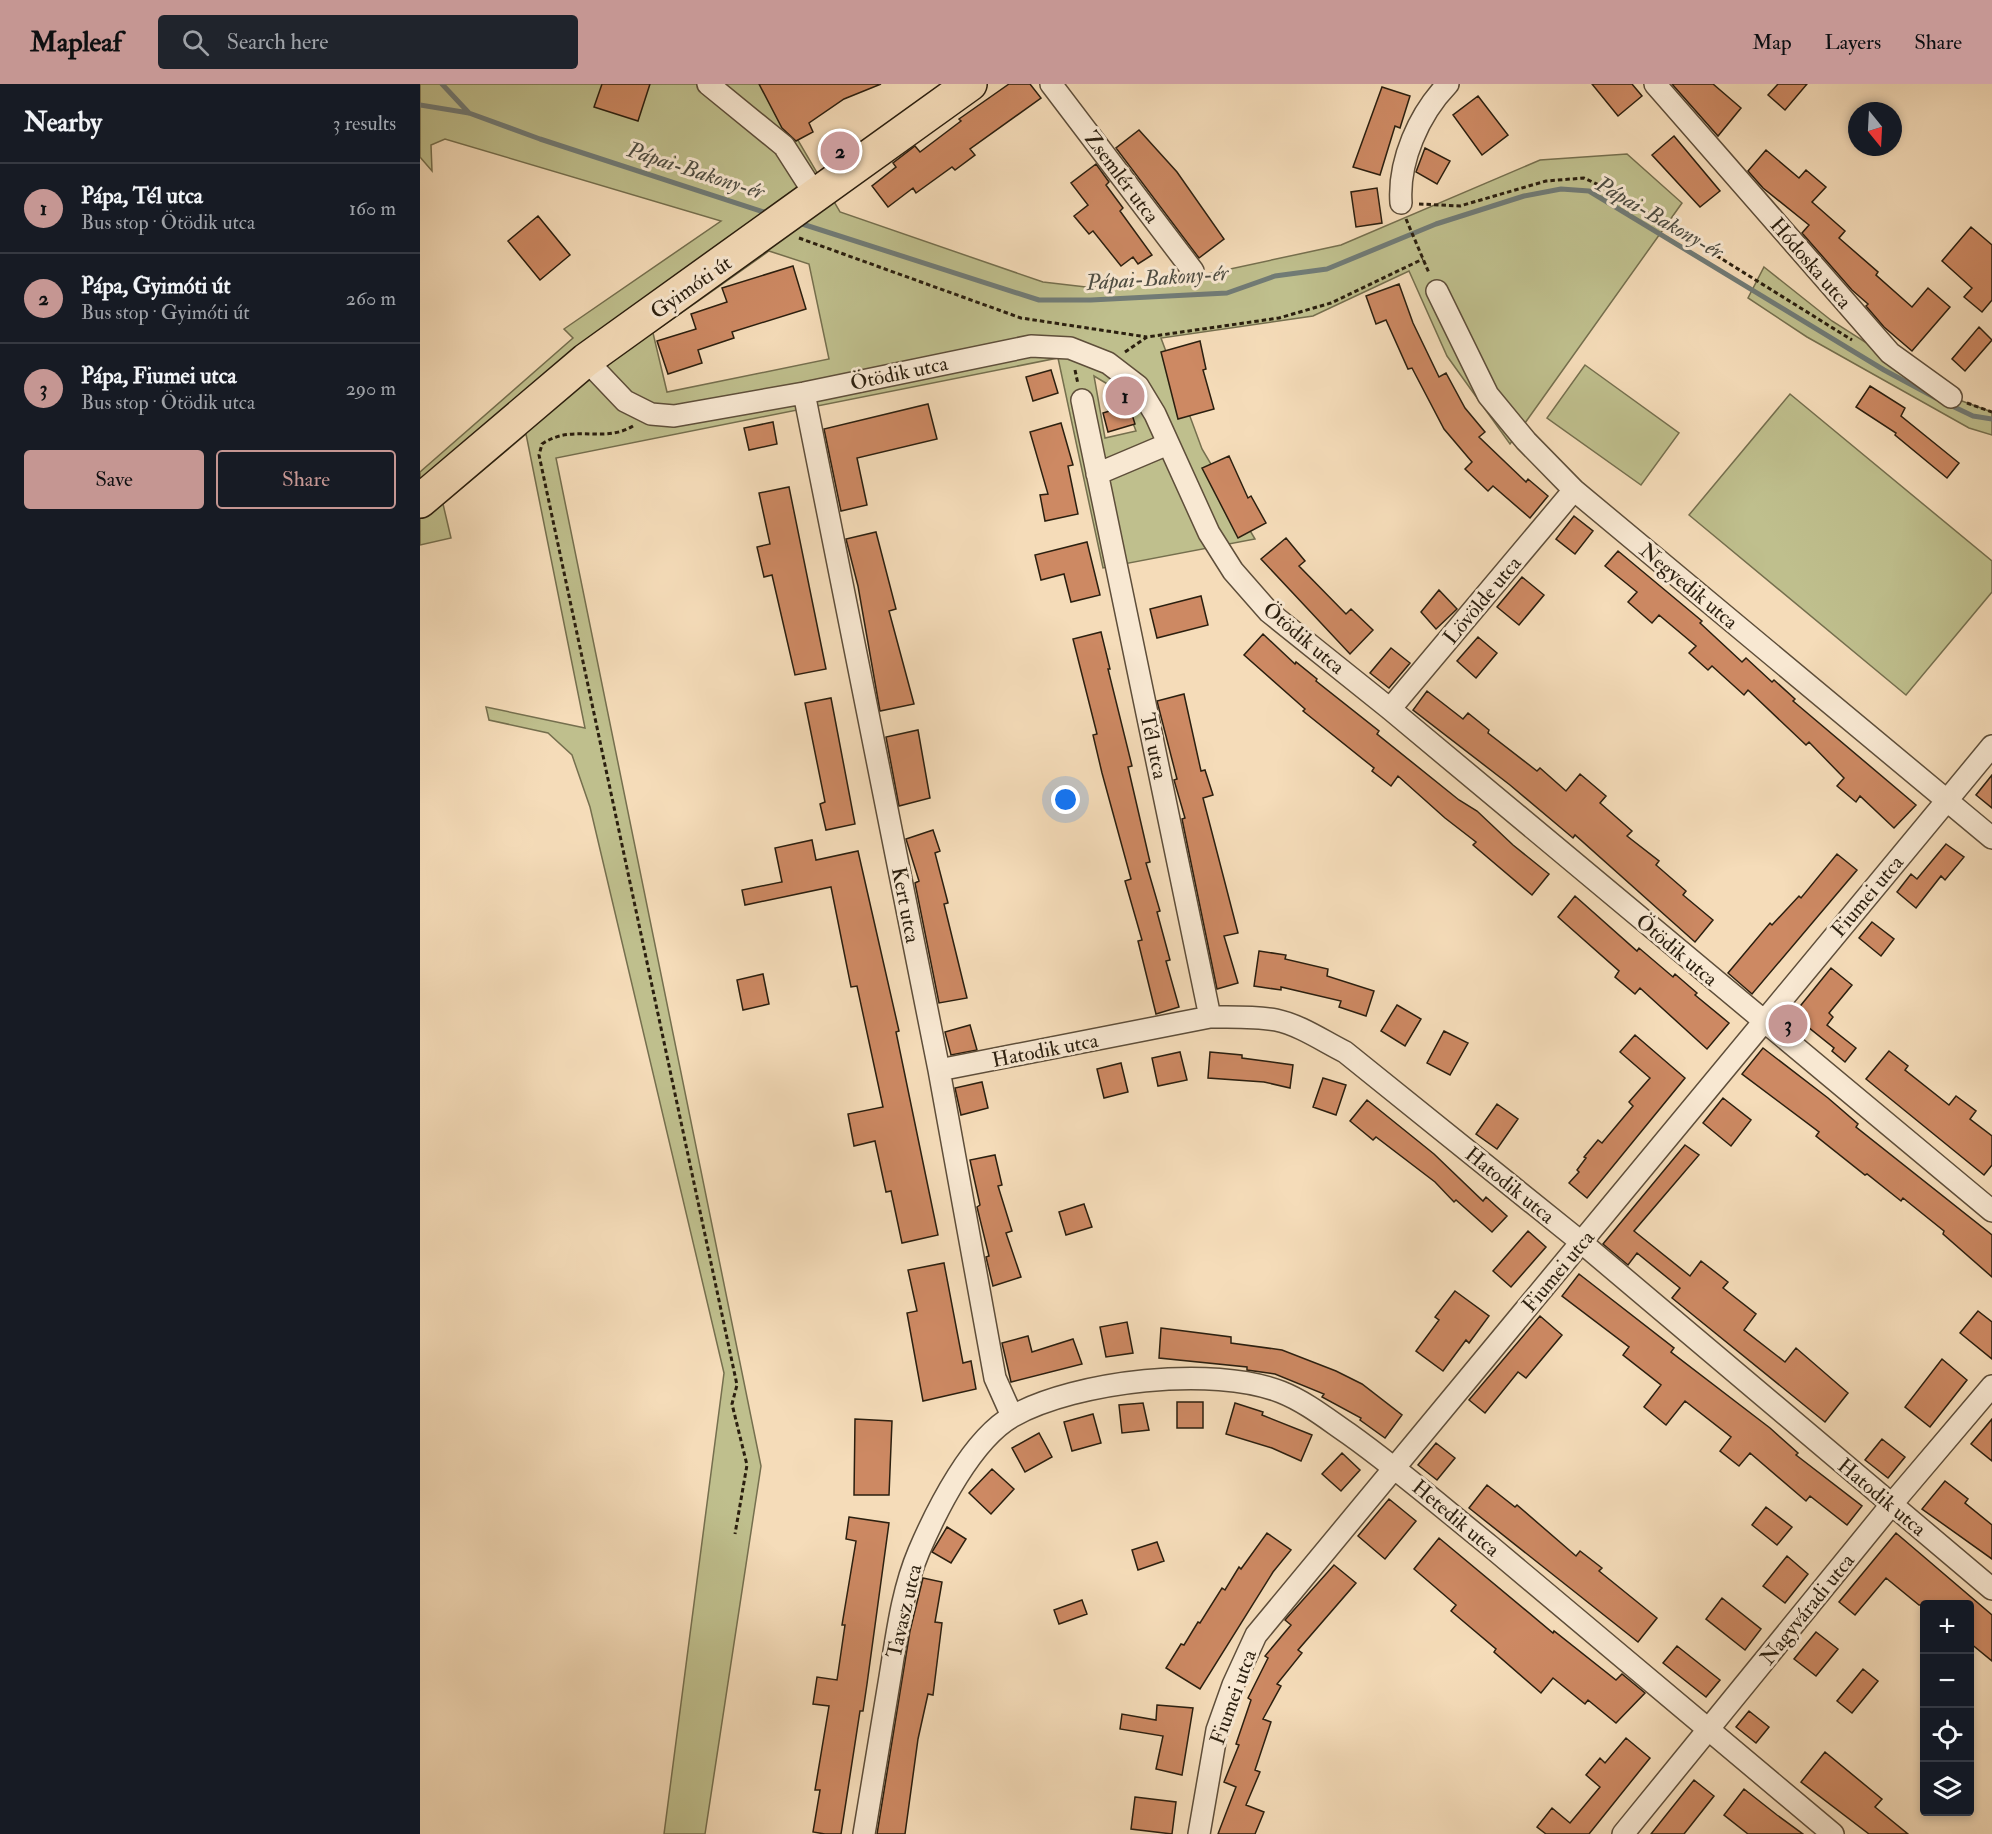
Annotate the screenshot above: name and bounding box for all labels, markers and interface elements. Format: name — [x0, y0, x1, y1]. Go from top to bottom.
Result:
search box — [158, 15, 578, 69]
text: Mapleaf — [30, 25, 122, 60]
icon: search — [179, 26, 212, 59]
text: Search here — [227, 28, 328, 56]
text: Map — [1752, 29, 1792, 56]
text: Layers — [1825, 29, 1881, 56]
text: Share — [1914, 29, 1962, 56]
north arrow — [1848, 102, 1902, 156]
text: Nearby — [24, 107, 102, 139]
text: 3 results — [333, 111, 396, 136]
street label: Zsemlér utca — [1078, 126, 1165, 229]
pin: 2 — [820, 128, 860, 174]
water label: Pápai-Bakony-ér — [623, 135, 770, 207]
water label: Pápai-Bakony-ér — [1590, 170, 1730, 267]
text: Pápa, Tél utca — [81, 182, 203, 210]
text: 1 — [40, 196, 47, 221]
text: 160 m — [349, 196, 396, 221]
text: Bus stop · Ötödik utca — [81, 210, 255, 235]
street label: Hódoska utca — [1764, 212, 1858, 315]
street label: Gyimóti út — [645, 250, 737, 325]
water label: Pápai-Bakony-ér — [1084, 259, 1231, 297]
text: Pápa, Gyimóti út — [81, 272, 231, 300]
text: 2 — [38, 286, 49, 311]
text: 260 m — [346, 286, 396, 311]
text: Bus stop · Gyimóti út — [81, 300, 250, 325]
street label: Ötödik utca — [848, 350, 951, 397]
text: Pápa, Fiumei utca — [81, 362, 237, 390]
pin: 1 — [1106, 374, 1144, 418]
text: 3 — [40, 376, 47, 401]
text: 290 m — [346, 376, 396, 401]
text: Bus stop · Ötödik utca — [81, 390, 255, 415]
button: Save — [24, 450, 204, 509]
button: Share — [216, 450, 396, 509]
street label: Negyedik utca — [1634, 537, 1744, 636]
street label: Lövölde utca — [1437, 550, 1528, 650]
street label: Ötödik utca — [1257, 596, 1351, 681]
street label: Tél utca — [1133, 711, 1174, 782]
your location — [1051, 785, 1080, 814]
street label: Fiumei utca — [1825, 849, 1910, 943]
street label: Kert utca — [885, 865, 926, 946]
street label: Ötödik utca — [1630, 908, 1724, 993]
pin: 3 — [1768, 1002, 1808, 1046]
street label: Hatodik utca — [990, 1027, 1101, 1074]
street label: Hatodik utca — [1459, 1141, 1560, 1230]
street label: Fiumei utca — [1516, 1224, 1601, 1318]
street label: Hatodik utca — [1832, 1452, 1932, 1543]
street label: Hetedik utca — [1406, 1474, 1505, 1563]
street label: Nagyváradi utca — [1754, 1548, 1861, 1671]
street label: Tavasz utca — [881, 1561, 928, 1661]
map controls — [1920, 1600, 1974, 1816]
button: + — [1920, 1600, 1974, 1654]
street label: Fiumei utca — [1204, 1646, 1263, 1748]
button: − — [1920, 1654, 1974, 1708]
button: locate — [1920, 1708, 1974, 1762]
button: layers — [1920, 1762, 1974, 1816]

